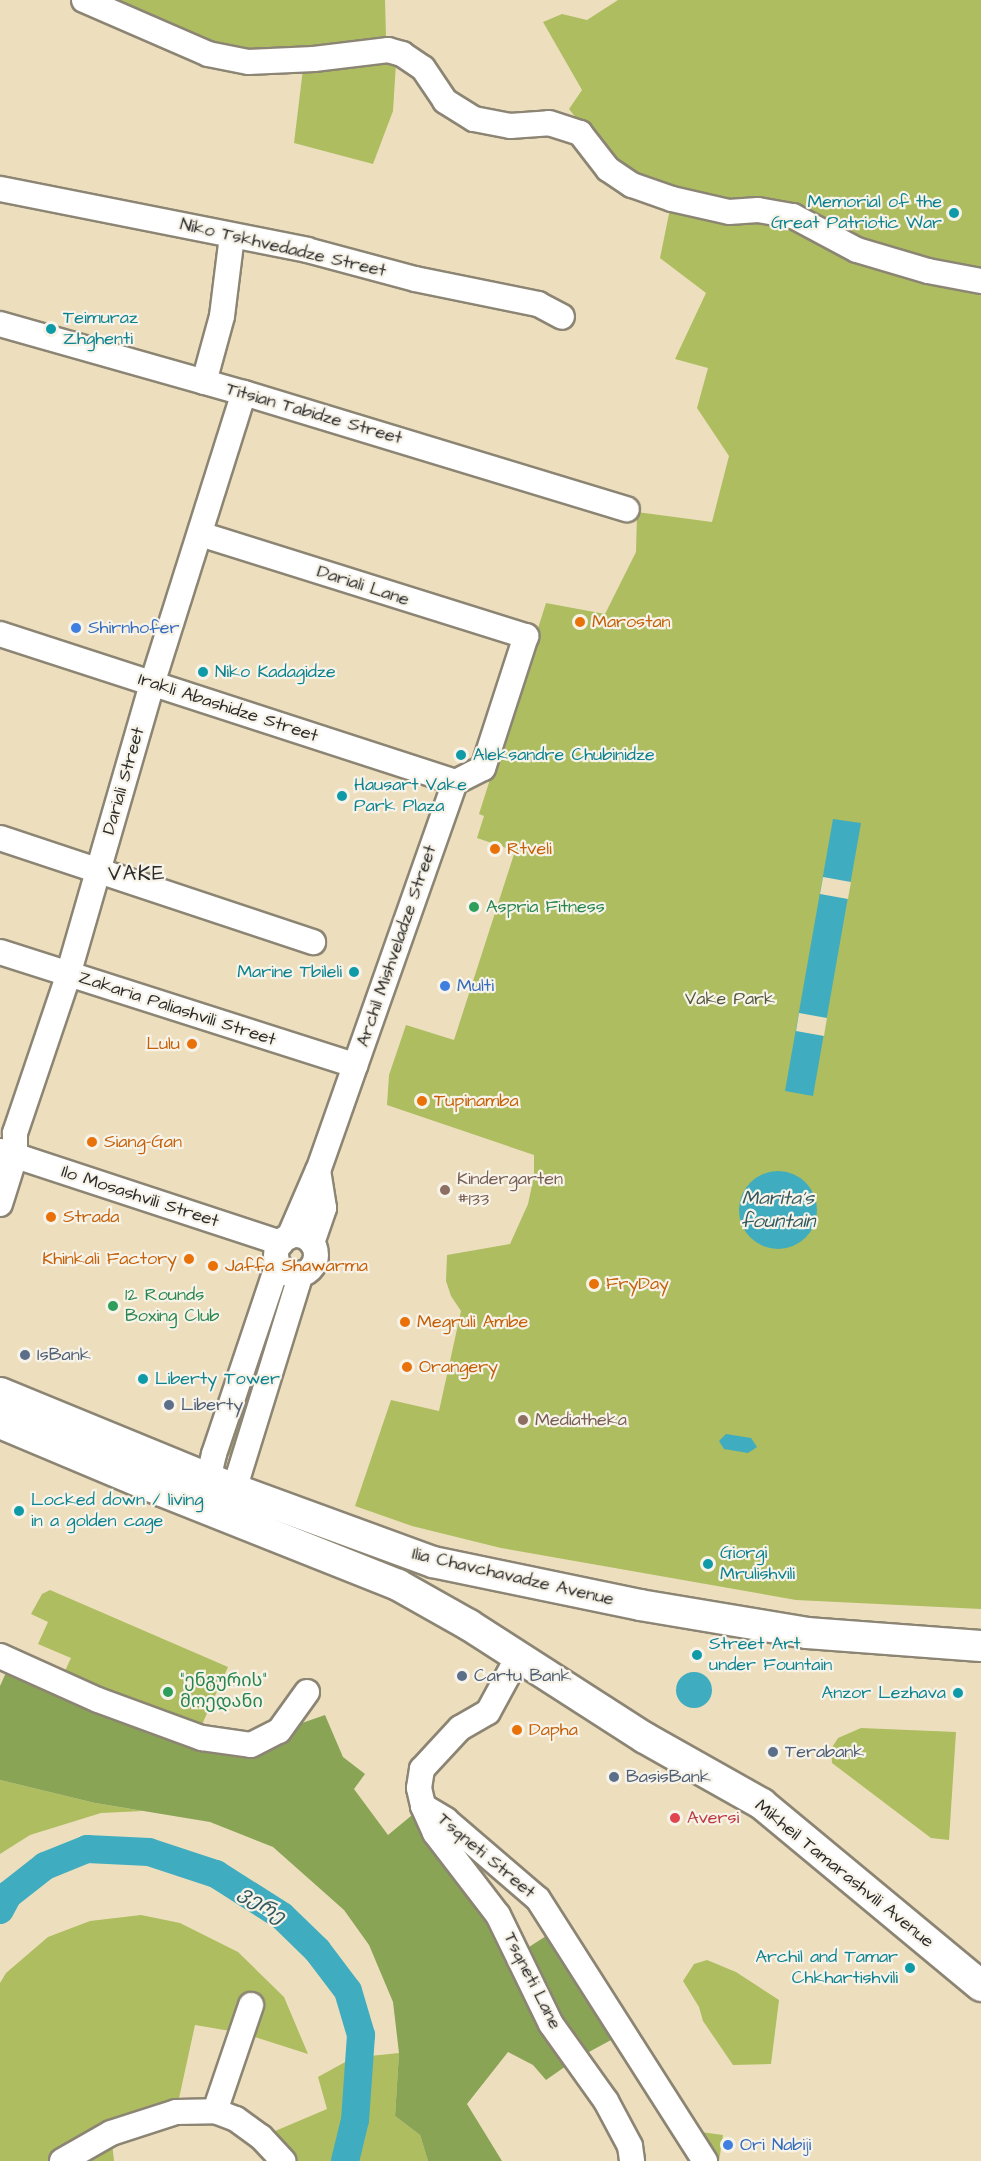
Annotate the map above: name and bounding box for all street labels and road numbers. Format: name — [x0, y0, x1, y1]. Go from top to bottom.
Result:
street label: Niko Tskhvedadze Street — [178, 214, 388, 282]
street label: Titsian Tabidze Street — [223, 379, 405, 449]
street label: Dariali Lane — [314, 561, 412, 611]
street label: Irakli Abashidze Street — [135, 669, 321, 747]
street label: Dariali Street — [98, 725, 150, 837]
street label: Archil Mishveladze Street — [352, 842, 442, 1050]
street label: Zakaria Paliashvili Street — [76, 967, 278, 1051]
street label: Ilo Mosashvili Street — [58, 1161, 222, 1233]
street label: Ilia Chavchavadze Avenue — [410, 1543, 616, 1611]
street label: Mikheil Tamarashvili Avenue — [750, 1795, 938, 1953]
street label: Tsqneti Street — [433, 1809, 539, 1903]
street label: Tsqneti Lane — [498, 1929, 566, 2033]

